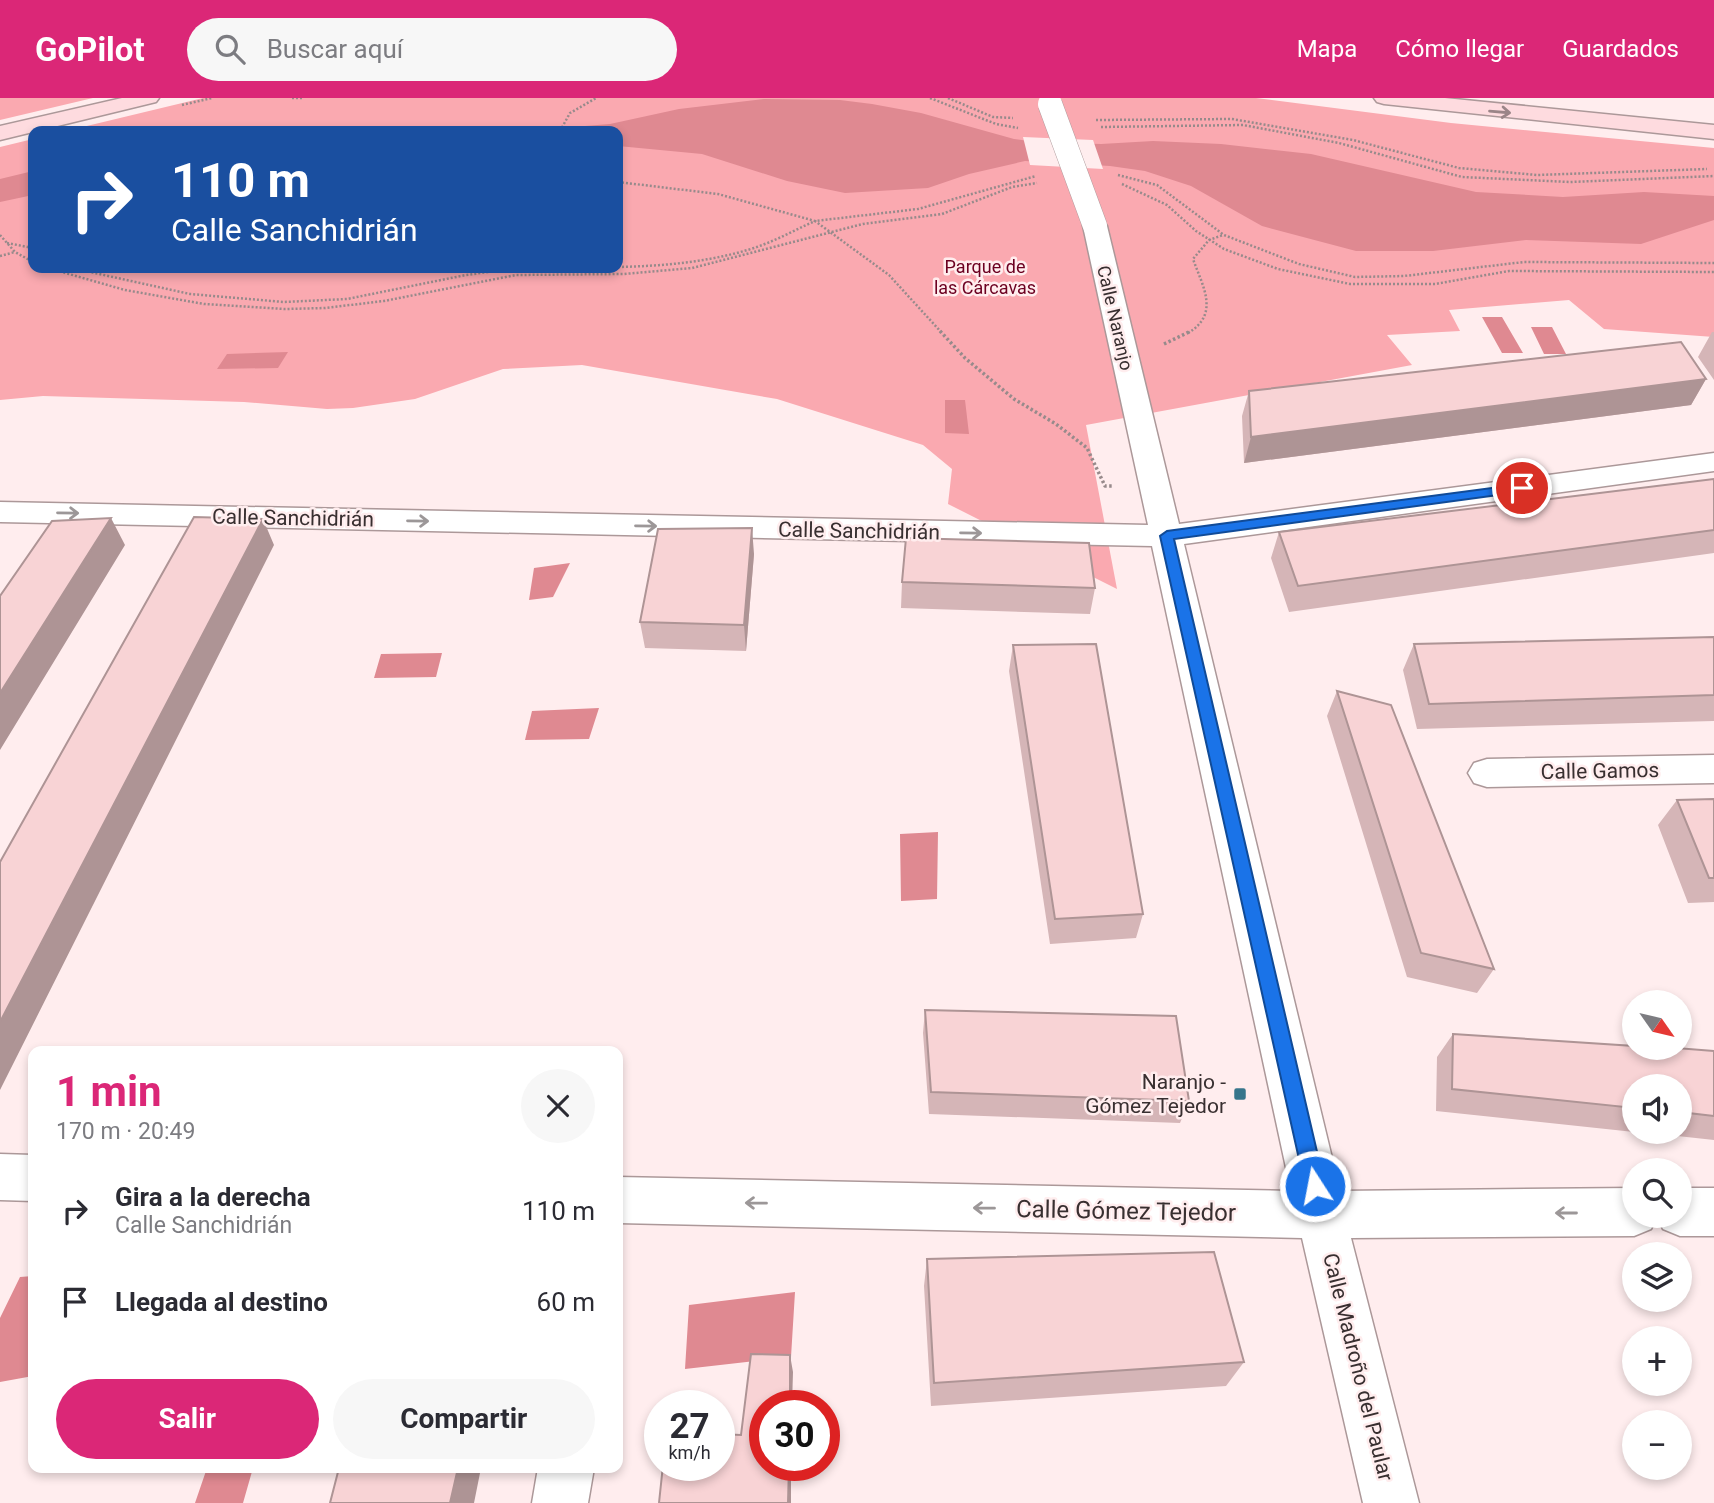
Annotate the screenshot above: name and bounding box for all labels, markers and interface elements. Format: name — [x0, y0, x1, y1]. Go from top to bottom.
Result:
search box — [187, 18, 677, 81]
text: GoPilot — [35, 30, 145, 69]
icon: search — [211, 30, 249, 68]
text: Buscar aquí — [267, 34, 403, 64]
text: Mapa — [1297, 35, 1357, 63]
text: Cómo llegar — [1395, 35, 1524, 63]
text: Guardados — [1562, 35, 1679, 63]
one-way arrow — [1488, 105, 1511, 118]
text: 110 m — [171, 152, 310, 209]
icon: right — [56, 154, 147, 245]
text: Calle Sanchidrián — [171, 211, 418, 249]
park label: Parque de las Cárcavas — [934, 256, 1036, 298]
street label: Calle Naranjo — [1093, 263, 1138, 372]
pin — [1492, 458, 1552, 518]
icon: arrive — [1503, 469, 1541, 507]
street label: Calle Sanchidrián — [212, 505, 374, 531]
one-way arrow — [56, 506, 79, 520]
one-way arrow — [406, 514, 429, 528]
street label: Calle Sanchidrián — [778, 518, 940, 544]
one-way arrow — [634, 519, 657, 533]
one-way arrow — [959, 527, 982, 540]
street label: Calle Gamos — [1540, 758, 1660, 784]
north arrow — [1622, 990, 1692, 1060]
map controls — [1622, 990, 1692, 1480]
text: 1 min — [56, 1067, 162, 1116]
button: close — [521, 1069, 595, 1143]
place label: Naranjo - Gómez Tejedor — [1085, 1070, 1226, 1118]
button: sound — [1622, 1074, 1692, 1144]
marker: Naranjo - Gómez Tejedor — [1232, 1086, 1248, 1102]
text: 170 m · 20:49 — [56, 1118, 195, 1145]
position arrow — [1278, 1149, 1352, 1223]
button: search — [1622, 1158, 1692, 1228]
text: Gira a la derecha — [115, 1182, 311, 1212]
icon: right — [56, 1192, 94, 1230]
street label: Calle Gómez Tejedor — [1016, 1195, 1236, 1227]
text: 110 m — [522, 1196, 595, 1226]
one-way arrow — [745, 1197, 768, 1210]
one-way arrow — [972, 1202, 995, 1215]
one-way arrow — [1555, 1206, 1578, 1220]
text: Calle Sanchidrián — [115, 1212, 292, 1239]
button: layers — [1622, 1242, 1692, 1312]
street label: Calle Madroño del Paular — [1318, 1251, 1398, 1483]
icon: arrive — [56, 1283, 94, 1321]
text: Llegada al destino — [115, 1287, 328, 1317]
text: 60 m — [537, 1287, 595, 1317]
button: + — [1622, 1326, 1692, 1396]
button: Salir — [56, 1379, 319, 1459]
button: Compartir — [333, 1379, 595, 1459]
speed limit sign: 30 — [749, 1390, 840, 1481]
text: 27 — [669, 1406, 710, 1447]
button: − — [1622, 1410, 1692, 1480]
text: km/h — [668, 1442, 711, 1463]

